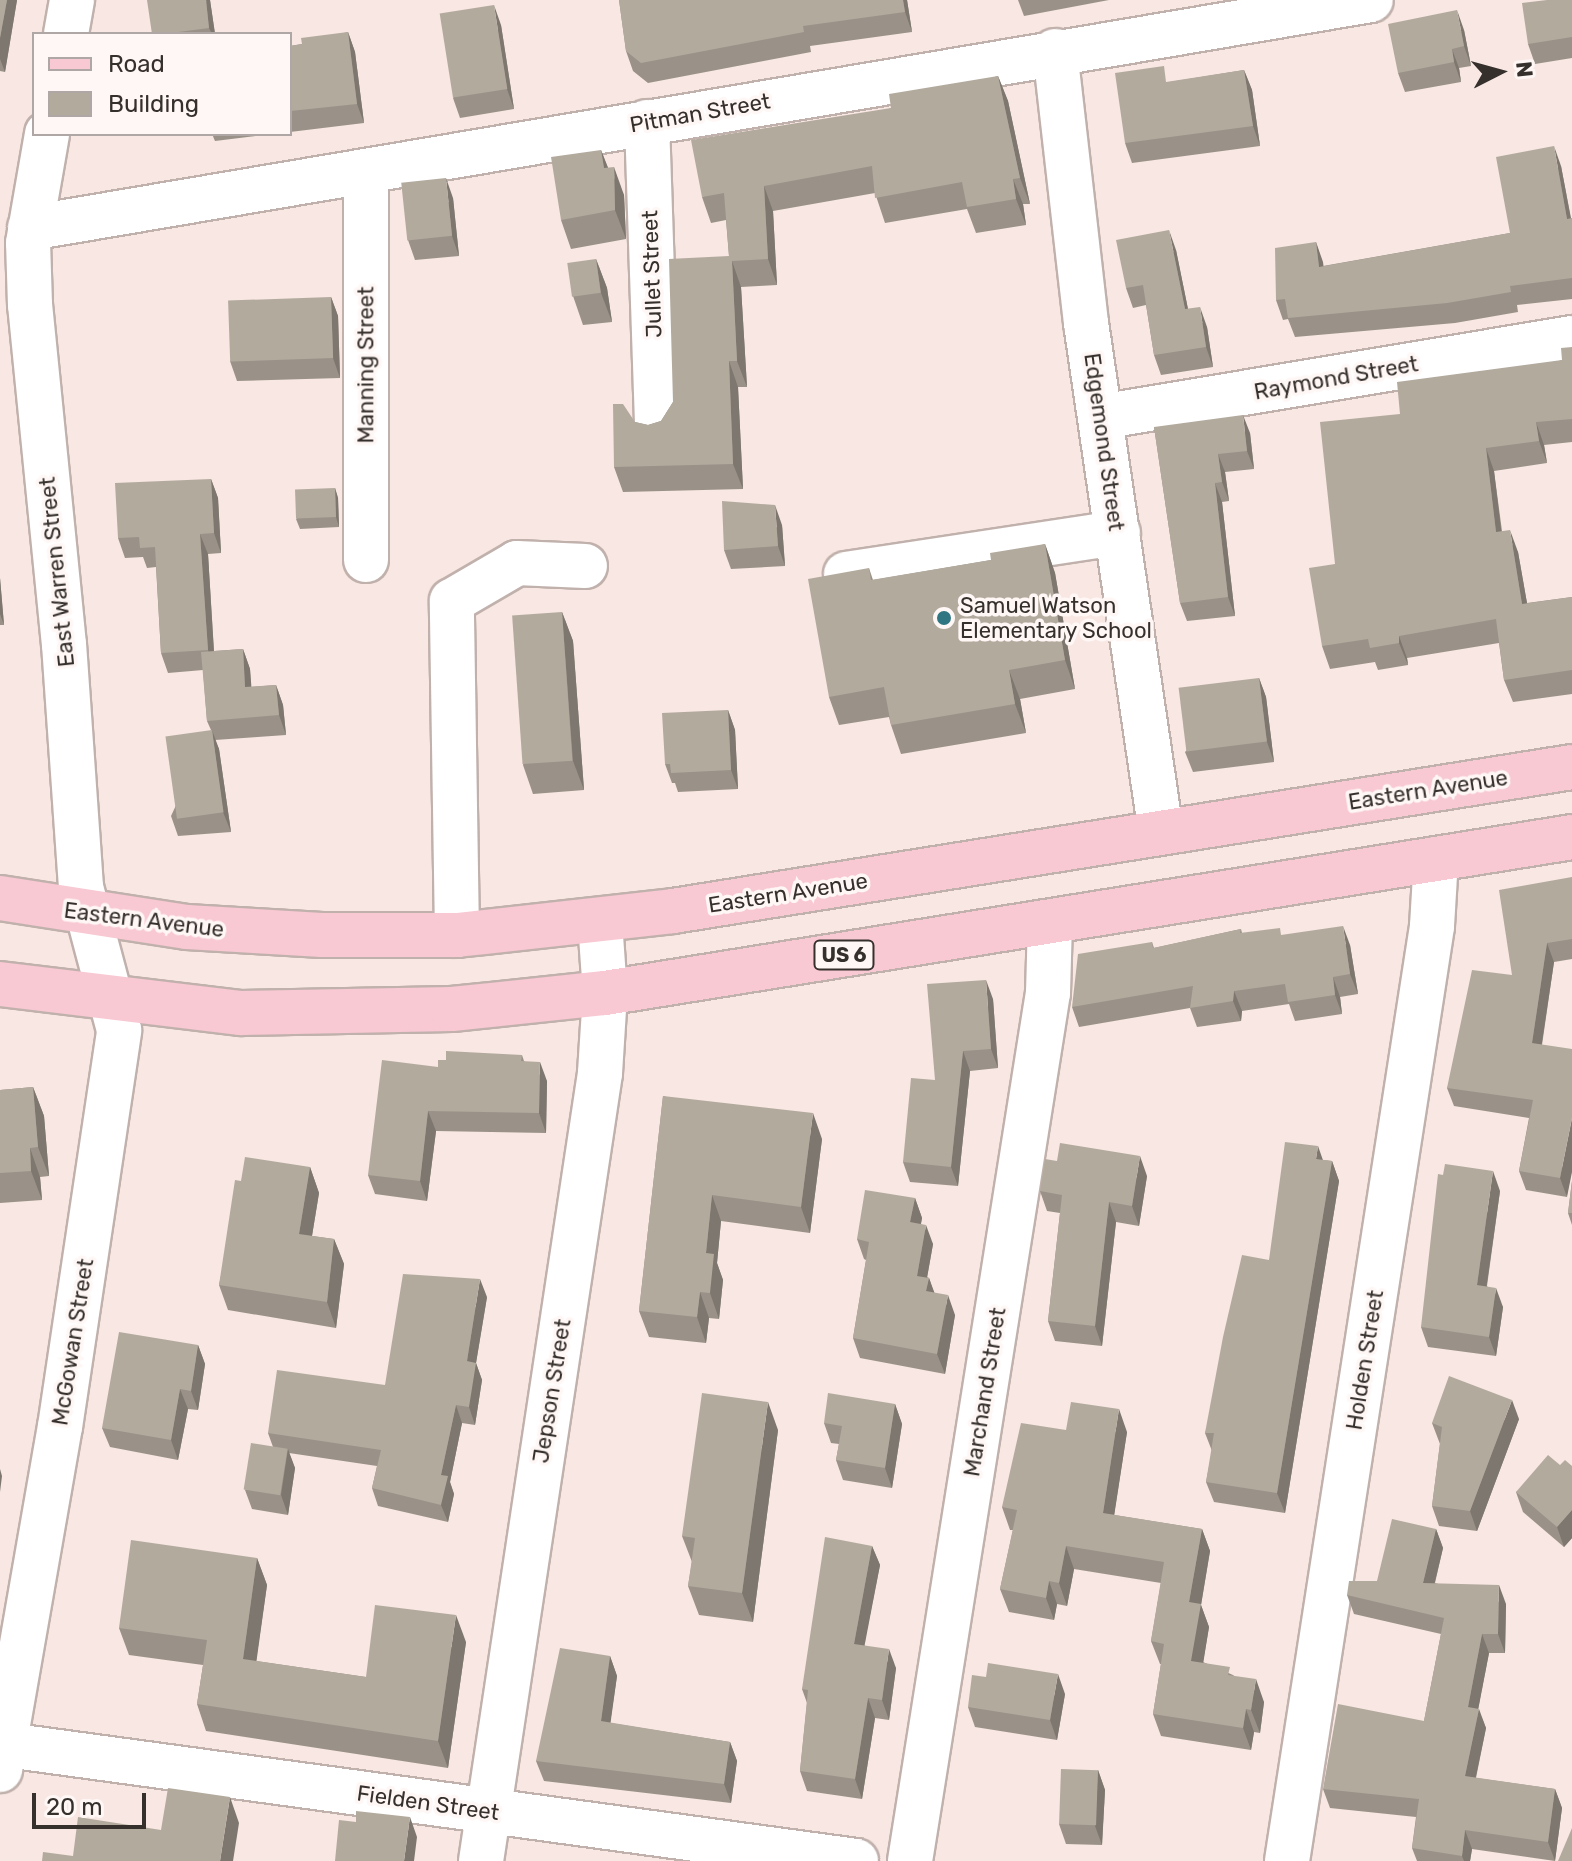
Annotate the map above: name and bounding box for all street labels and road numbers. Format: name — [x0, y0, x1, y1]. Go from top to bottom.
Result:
street label: Pitman Street — [628, 88, 772, 138]
street label: Jullet Street — [637, 210, 667, 338]
street label: Manning Street — [353, 286, 379, 444]
street label: Edgemond Street — [1078, 351, 1130, 533]
street label: Raymond Street — [1252, 351, 1420, 405]
street label: East Warren Street — [34, 476, 80, 668]
street label: Eastern Avenue — [1346, 764, 1510, 816]
street label: Eastern Avenue — [706, 867, 870, 919]
street label: Eastern Avenue — [62, 897, 226, 943]
road number: US 6 — [812, 939, 876, 971]
street label: McGowan Street — [47, 1257, 99, 1427]
street label: Holden Street — [1341, 1288, 1389, 1432]
street label: Marchand Street — [959, 1306, 1011, 1478]
street label: Jepson Street — [528, 1317, 576, 1465]
street label: Fielden Street — [355, 1780, 501, 1826]

